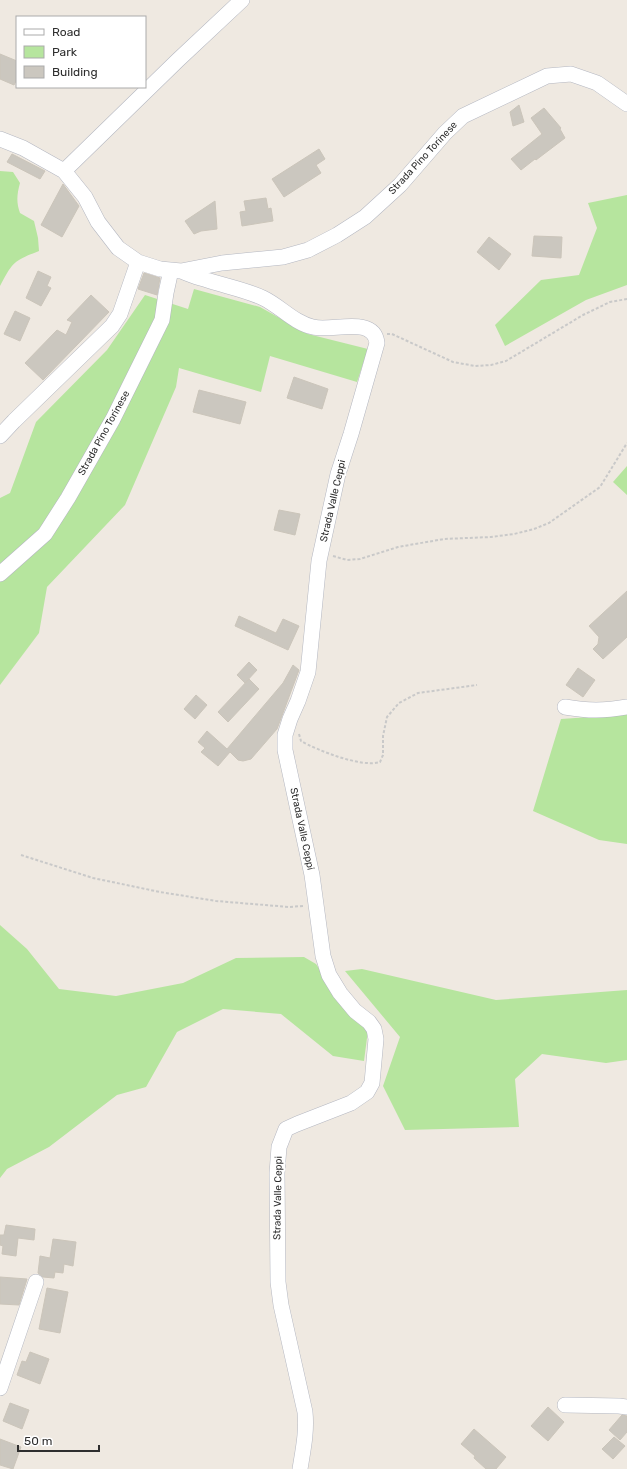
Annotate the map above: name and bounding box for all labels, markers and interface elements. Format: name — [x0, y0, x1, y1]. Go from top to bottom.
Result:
legend — [16, 16, 146, 88]
text: Road — [52, 25, 80, 39]
text: Park — [52, 45, 78, 59]
text: Building — [52, 65, 98, 79]
street label: Strada Pino Torinese — [386, 119, 460, 197]
street label: Strada Pino Torinese — [76, 388, 133, 478]
street label: Strada Valle Ceppi — [318, 459, 348, 543]
street label: Strada Valle Ceppi — [287, 787, 317, 871]
street label: Strada Valle Ceppi — [271, 1156, 285, 1240]
scale bar — [18, 1427, 99, 1453]
text: 50 m — [24, 1434, 52, 1448]

